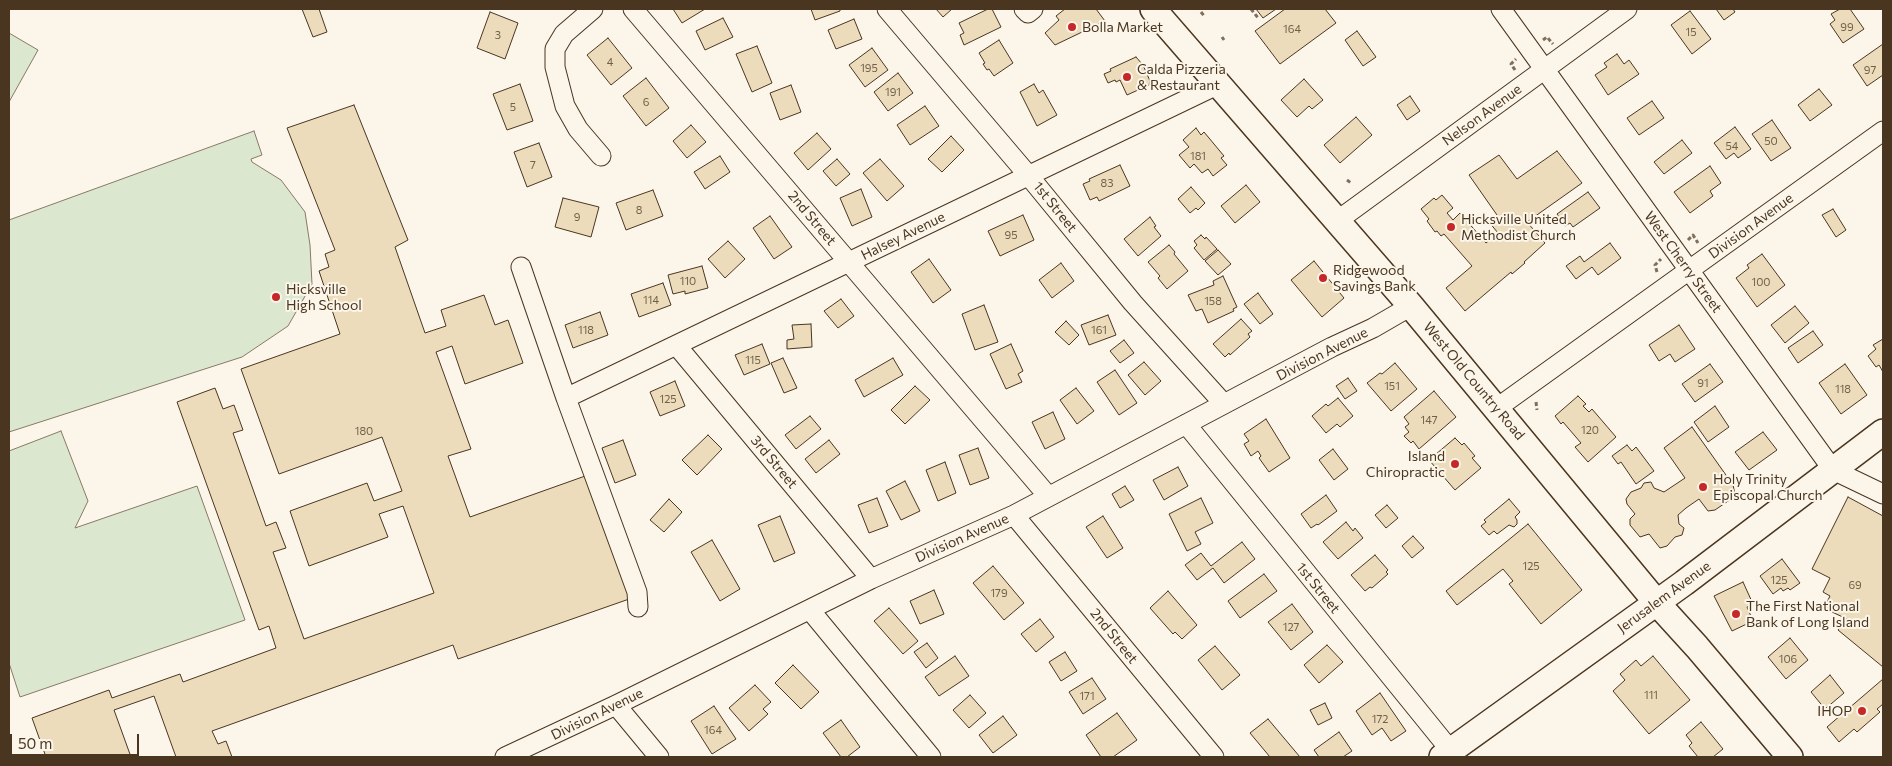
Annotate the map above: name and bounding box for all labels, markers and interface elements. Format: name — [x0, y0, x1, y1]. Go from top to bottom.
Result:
place label: Bolla Market — [1082, 19, 1163, 35]
house number: 99 — [1840, 20, 1854, 34]
marker: Bolla Market — [1066, 21, 1078, 33]
house number: 164 — [1283, 22, 1301, 36]
house number: 15 — [1685, 25, 1697, 39]
house number: 3 — [495, 28, 501, 42]
house number: 4 — [607, 55, 613, 69]
house number: 195 — [860, 61, 878, 75]
place label: Calda Pizzeria & Restaurant — [1137, 61, 1226, 94]
house number: 97 — [1864, 63, 1876, 77]
marker: Calda Pizzeria & Restaurant — [1121, 71, 1133, 83]
street label: Nelson Avenue — [1439, 81, 1525, 149]
house number: 191 — [885, 85, 901, 99]
house number: 6 — [643, 95, 649, 109]
house number: 5 — [510, 100, 516, 114]
house number: 50 — [1764, 134, 1778, 148]
house number: 54 — [1726, 139, 1738, 153]
house number: 181 — [1190, 149, 1206, 163]
house number: 7 — [530, 158, 536, 172]
house number: 83 — [1101, 176, 1113, 190]
street label: 1st Street — [1029, 178, 1081, 236]
street label: 2nd Street — [784, 187, 840, 249]
street label: Division Avenue — [1705, 190, 1797, 262]
house number: 8 — [636, 203, 642, 217]
street label: Halsey Avenue — [858, 208, 948, 264]
street label: West Cherry Street — [1641, 208, 1725, 316]
house number: 9 — [574, 210, 580, 224]
place label: Hicksville United Methodist Church — [1461, 211, 1576, 243]
marker: Hicksville United Methodist Church — [1445, 221, 1457, 233]
house number: 95 — [1005, 228, 1017, 242]
place label: Ridgewood Savings Bank — [1333, 262, 1416, 294]
marker: Ridgewood Savings Bank — [1317, 272, 1329, 284]
house number: 110 — [680, 274, 696, 288]
house number: 100 — [1751, 275, 1771, 289]
place label: Hicksville High School — [286, 281, 362, 314]
marker: Hicksville High School — [270, 291, 282, 303]
house number: 114 — [643, 293, 659, 307]
house number: 158 — [1204, 294, 1222, 308]
street label: West Old Country Road — [1420, 319, 1528, 443]
house number: 118 — [578, 323, 594, 337]
house number: 161 — [1091, 323, 1107, 337]
street label: Division Avenue — [1273, 324, 1371, 384]
house number: 115 — [745, 353, 761, 367]
house number: 91 — [1697, 376, 1709, 390]
house number: 151 — [1384, 379, 1400, 393]
house number: 118 — [1835, 382, 1851, 396]
house number: 125 — [659, 392, 677, 406]
house number: 147 — [1421, 413, 1437, 427]
house number: 120 — [1581, 423, 1599, 437]
house number: 180 — [355, 424, 373, 438]
street label: 3rd Street — [747, 432, 801, 492]
place label: Island Chiropractic — [1366, 448, 1445, 481]
marker: Island Chiropractic — [1449, 458, 1461, 470]
place label: Holy Trinity Episcopal Church — [1713, 471, 1822, 504]
marker: Holy Trinity Episcopal Church — [1697, 481, 1709, 493]
street label: Division Avenue — [913, 510, 1011, 566]
street label: Jerusalem Avenue — [1614, 558, 1714, 636]
street label: 1st Street — [1292, 559, 1344, 617]
house number: 125 — [1522, 559, 1540, 573]
house number: 125 — [1770, 573, 1788, 587]
house number: 69 — [1848, 578, 1862, 592]
house number: 179 — [990, 586, 1008, 600]
place label: The First National Bank of Long Island — [1746, 598, 1869, 630]
street label: 2nd Street — [1087, 605, 1141, 667]
marker: The First National Bank of Long Island — [1730, 608, 1742, 620]
house number: 127 — [1283, 620, 1299, 634]
house number: 106 — [1779, 652, 1797, 666]
street label: Division Avenue — [548, 684, 646, 744]
house number: 111 — [1644, 688, 1658, 702]
house number: 171 — [1079, 689, 1095, 703]
place label: IHOP — [1817, 703, 1852, 719]
marker: IHOP — [1856, 705, 1868, 717]
house number: 172 — [1372, 712, 1388, 726]
house number: 164 — [704, 723, 722, 737]
scale bar — [12, 724, 141, 756]
text: 50 m — [18, 734, 52, 752]

